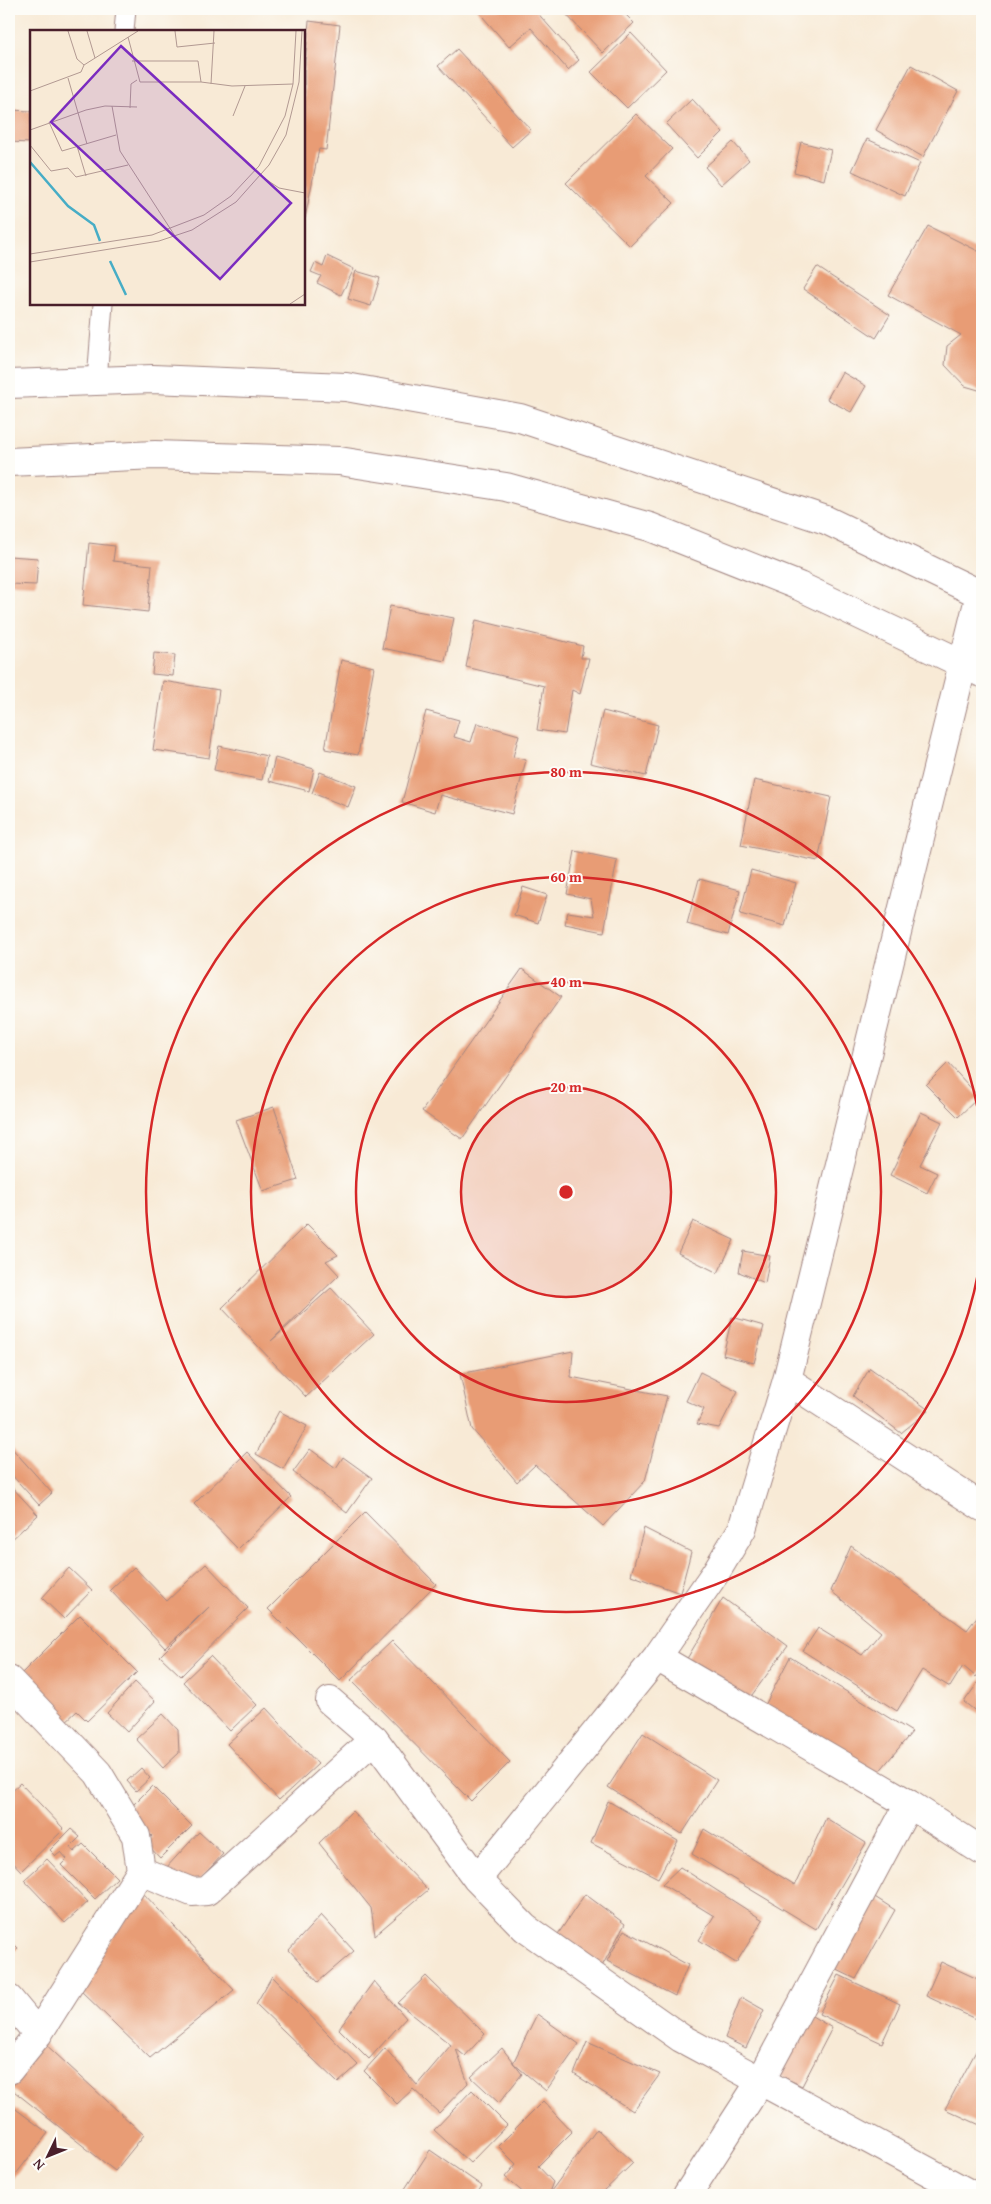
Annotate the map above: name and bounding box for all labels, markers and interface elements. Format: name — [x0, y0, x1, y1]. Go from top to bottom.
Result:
inset map — [30, 30, 305, 305]
text: 80 m — [550, 761, 582, 782]
text: 60 m — [550, 866, 582, 887]
text: 40 m — [550, 971, 582, 992]
text: 20 m — [550, 1076, 582, 1097]
centre of rings — [557, 1183, 575, 1201]
north arrow — [22, 2132, 72, 2182]
text: N — [28, 2154, 49, 2175]

